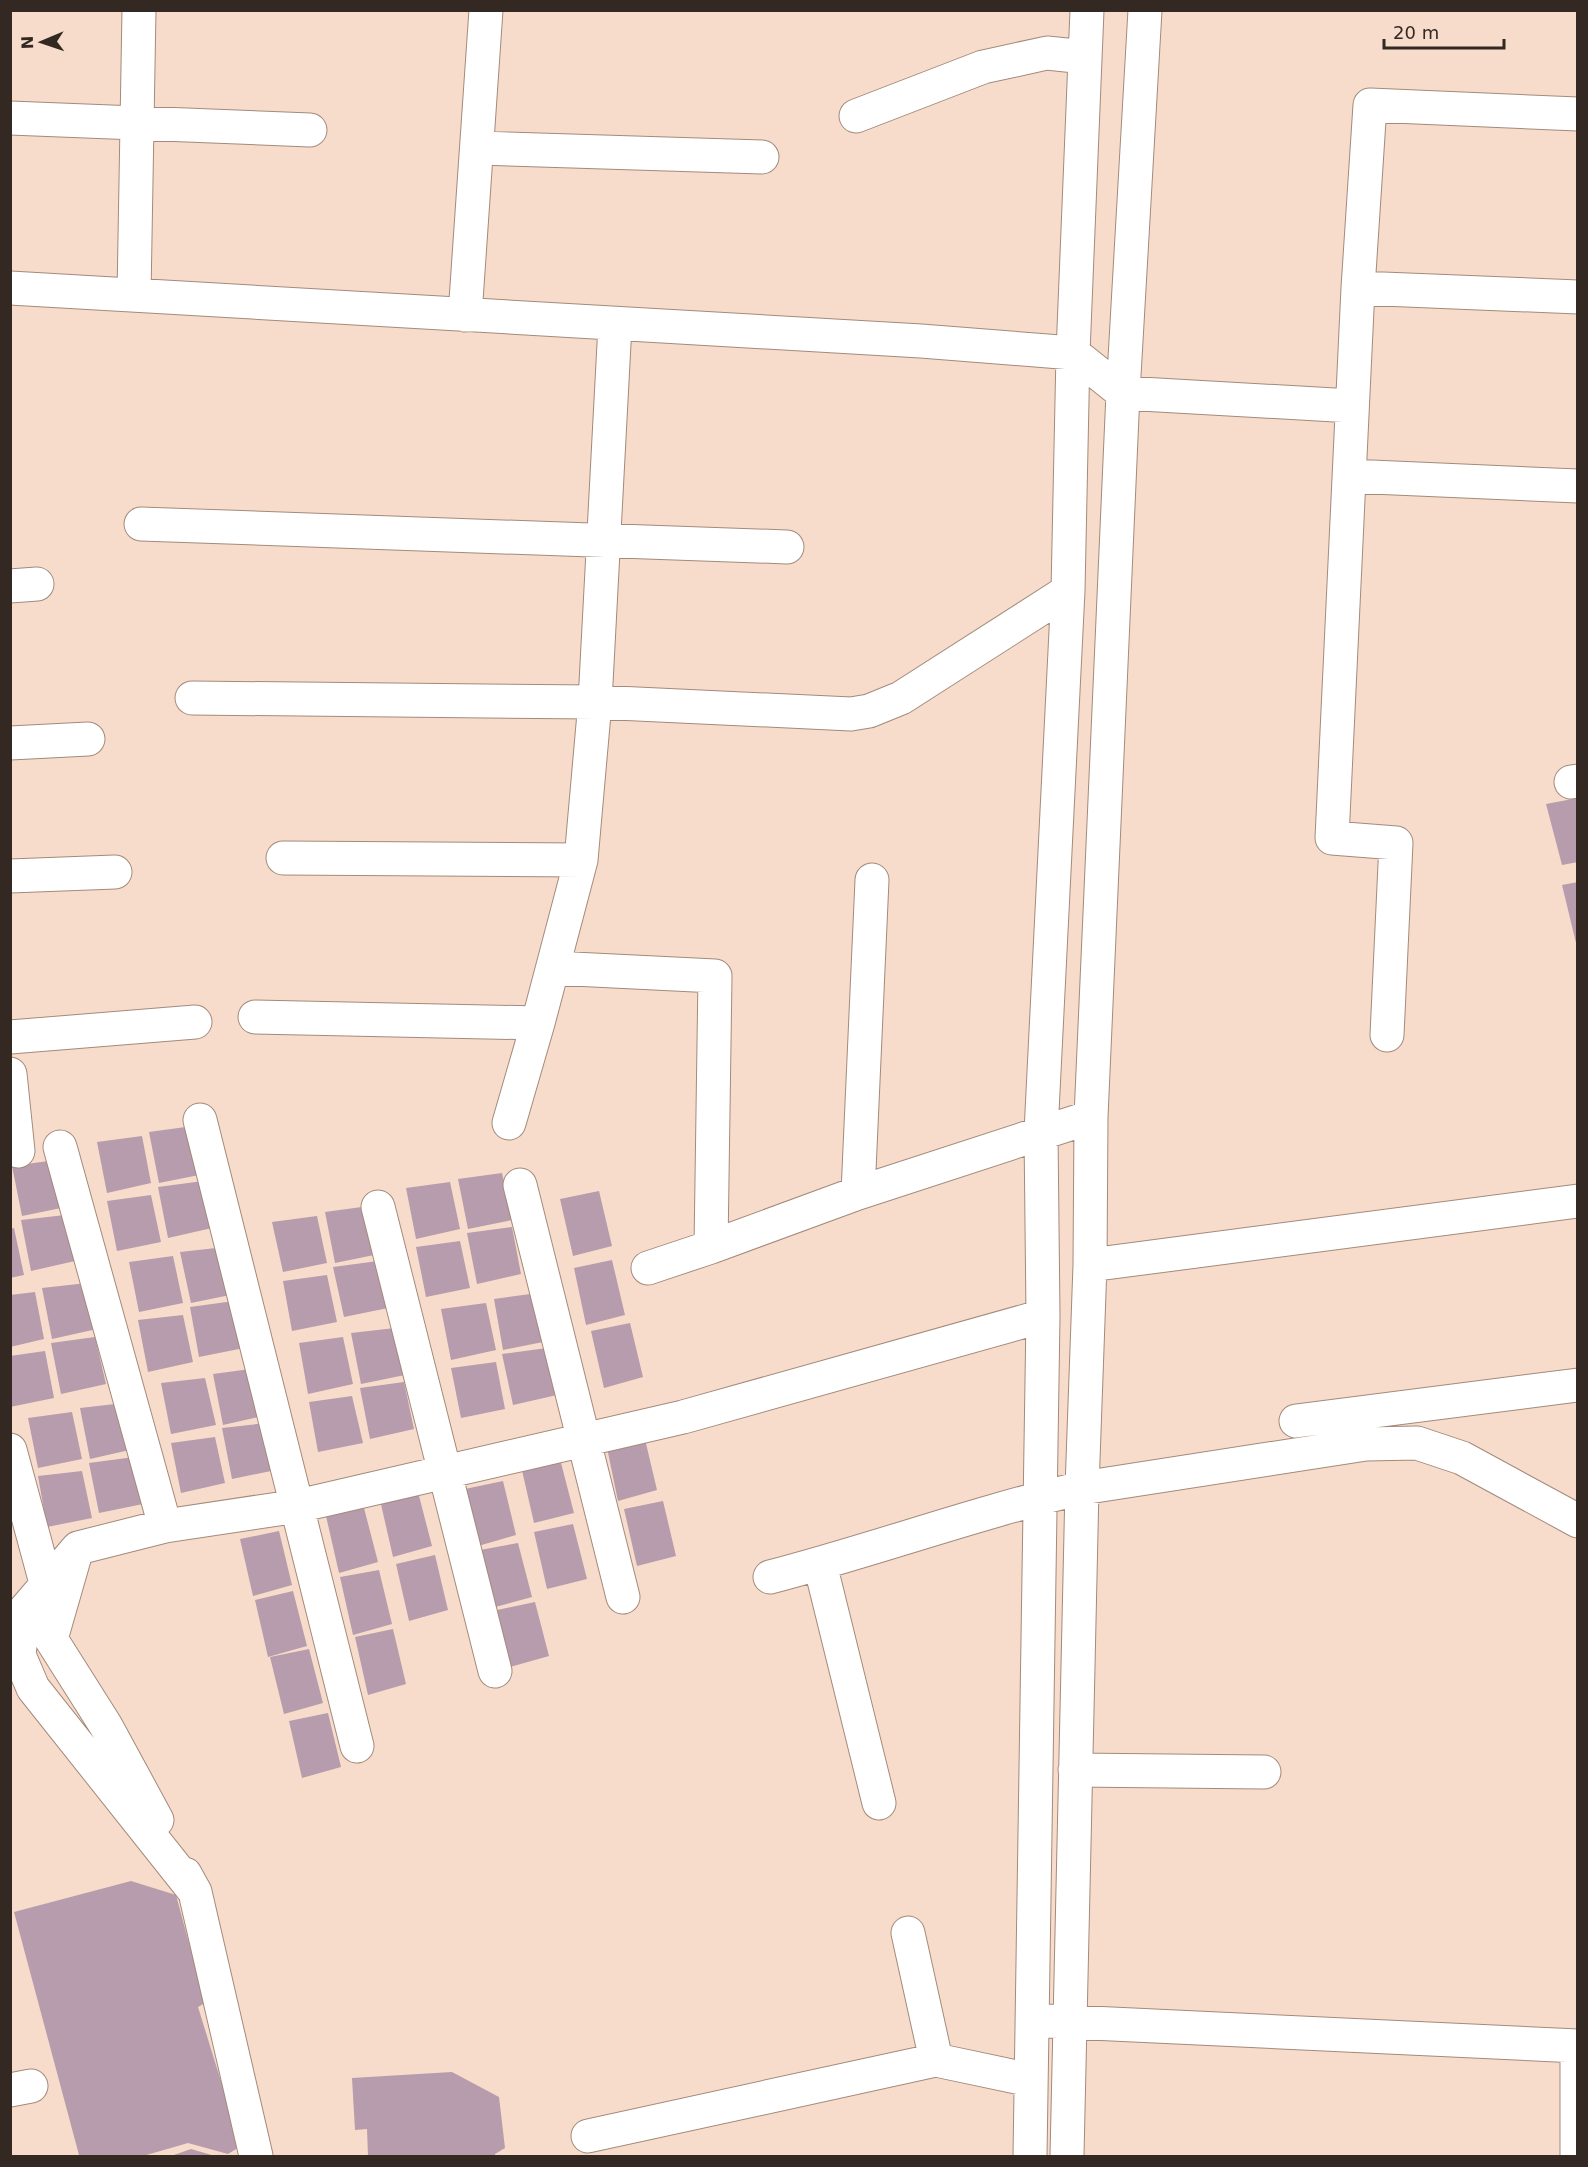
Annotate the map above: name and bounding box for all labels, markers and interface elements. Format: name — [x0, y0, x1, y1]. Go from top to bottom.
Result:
north arrow — [12, 12, 72, 72]
scale bar — [1384, 12, 1504, 50]
text: 20 m — [1393, 22, 1439, 43]
text: N — [18, 35, 37, 50]

